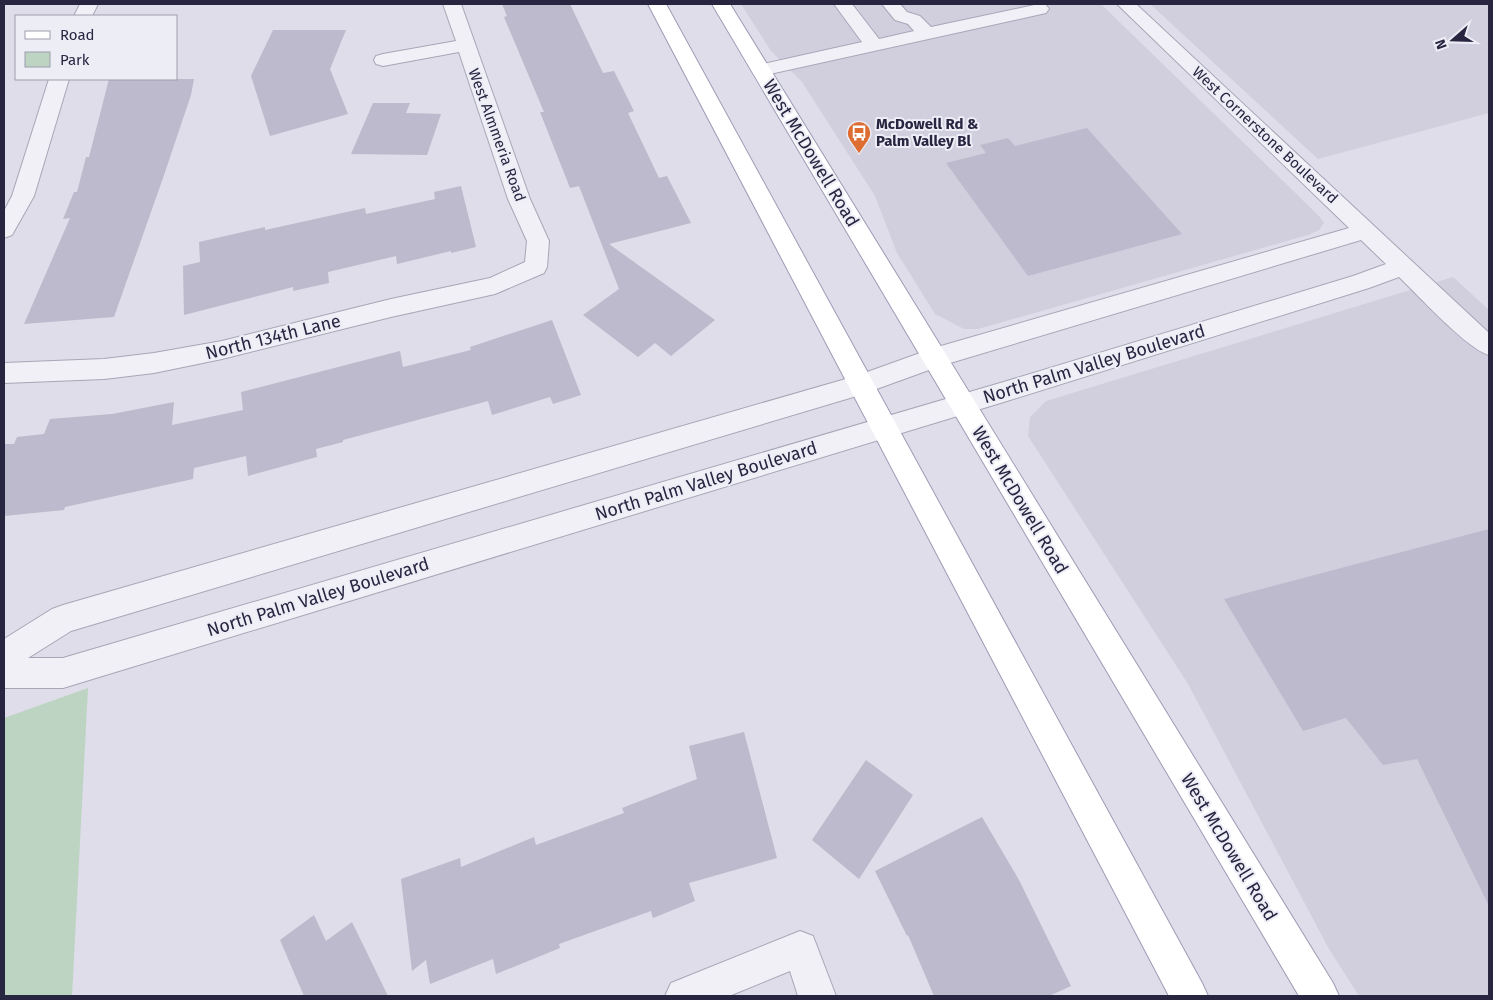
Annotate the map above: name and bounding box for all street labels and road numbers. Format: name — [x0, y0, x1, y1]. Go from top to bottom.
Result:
street label: West Cornerstone Boulevard — [1188, 63, 1342, 207]
street label: West Almmeria Road — [465, 66, 529, 204]
street label: West McDowell Road — [758, 75, 864, 231]
street label: North 134th Lane — [203, 310, 343, 364]
street label: North Palm Valley Boulevard — [980, 320, 1208, 408]
street label: West McDowell Road — [967, 422, 1073, 578]
street label: North Palm Valley Boulevard — [592, 437, 820, 525]
street label: North Palm Valley Boulevard — [204, 553, 432, 641]
street label: West McDowell Road — [1176, 769, 1282, 925]

